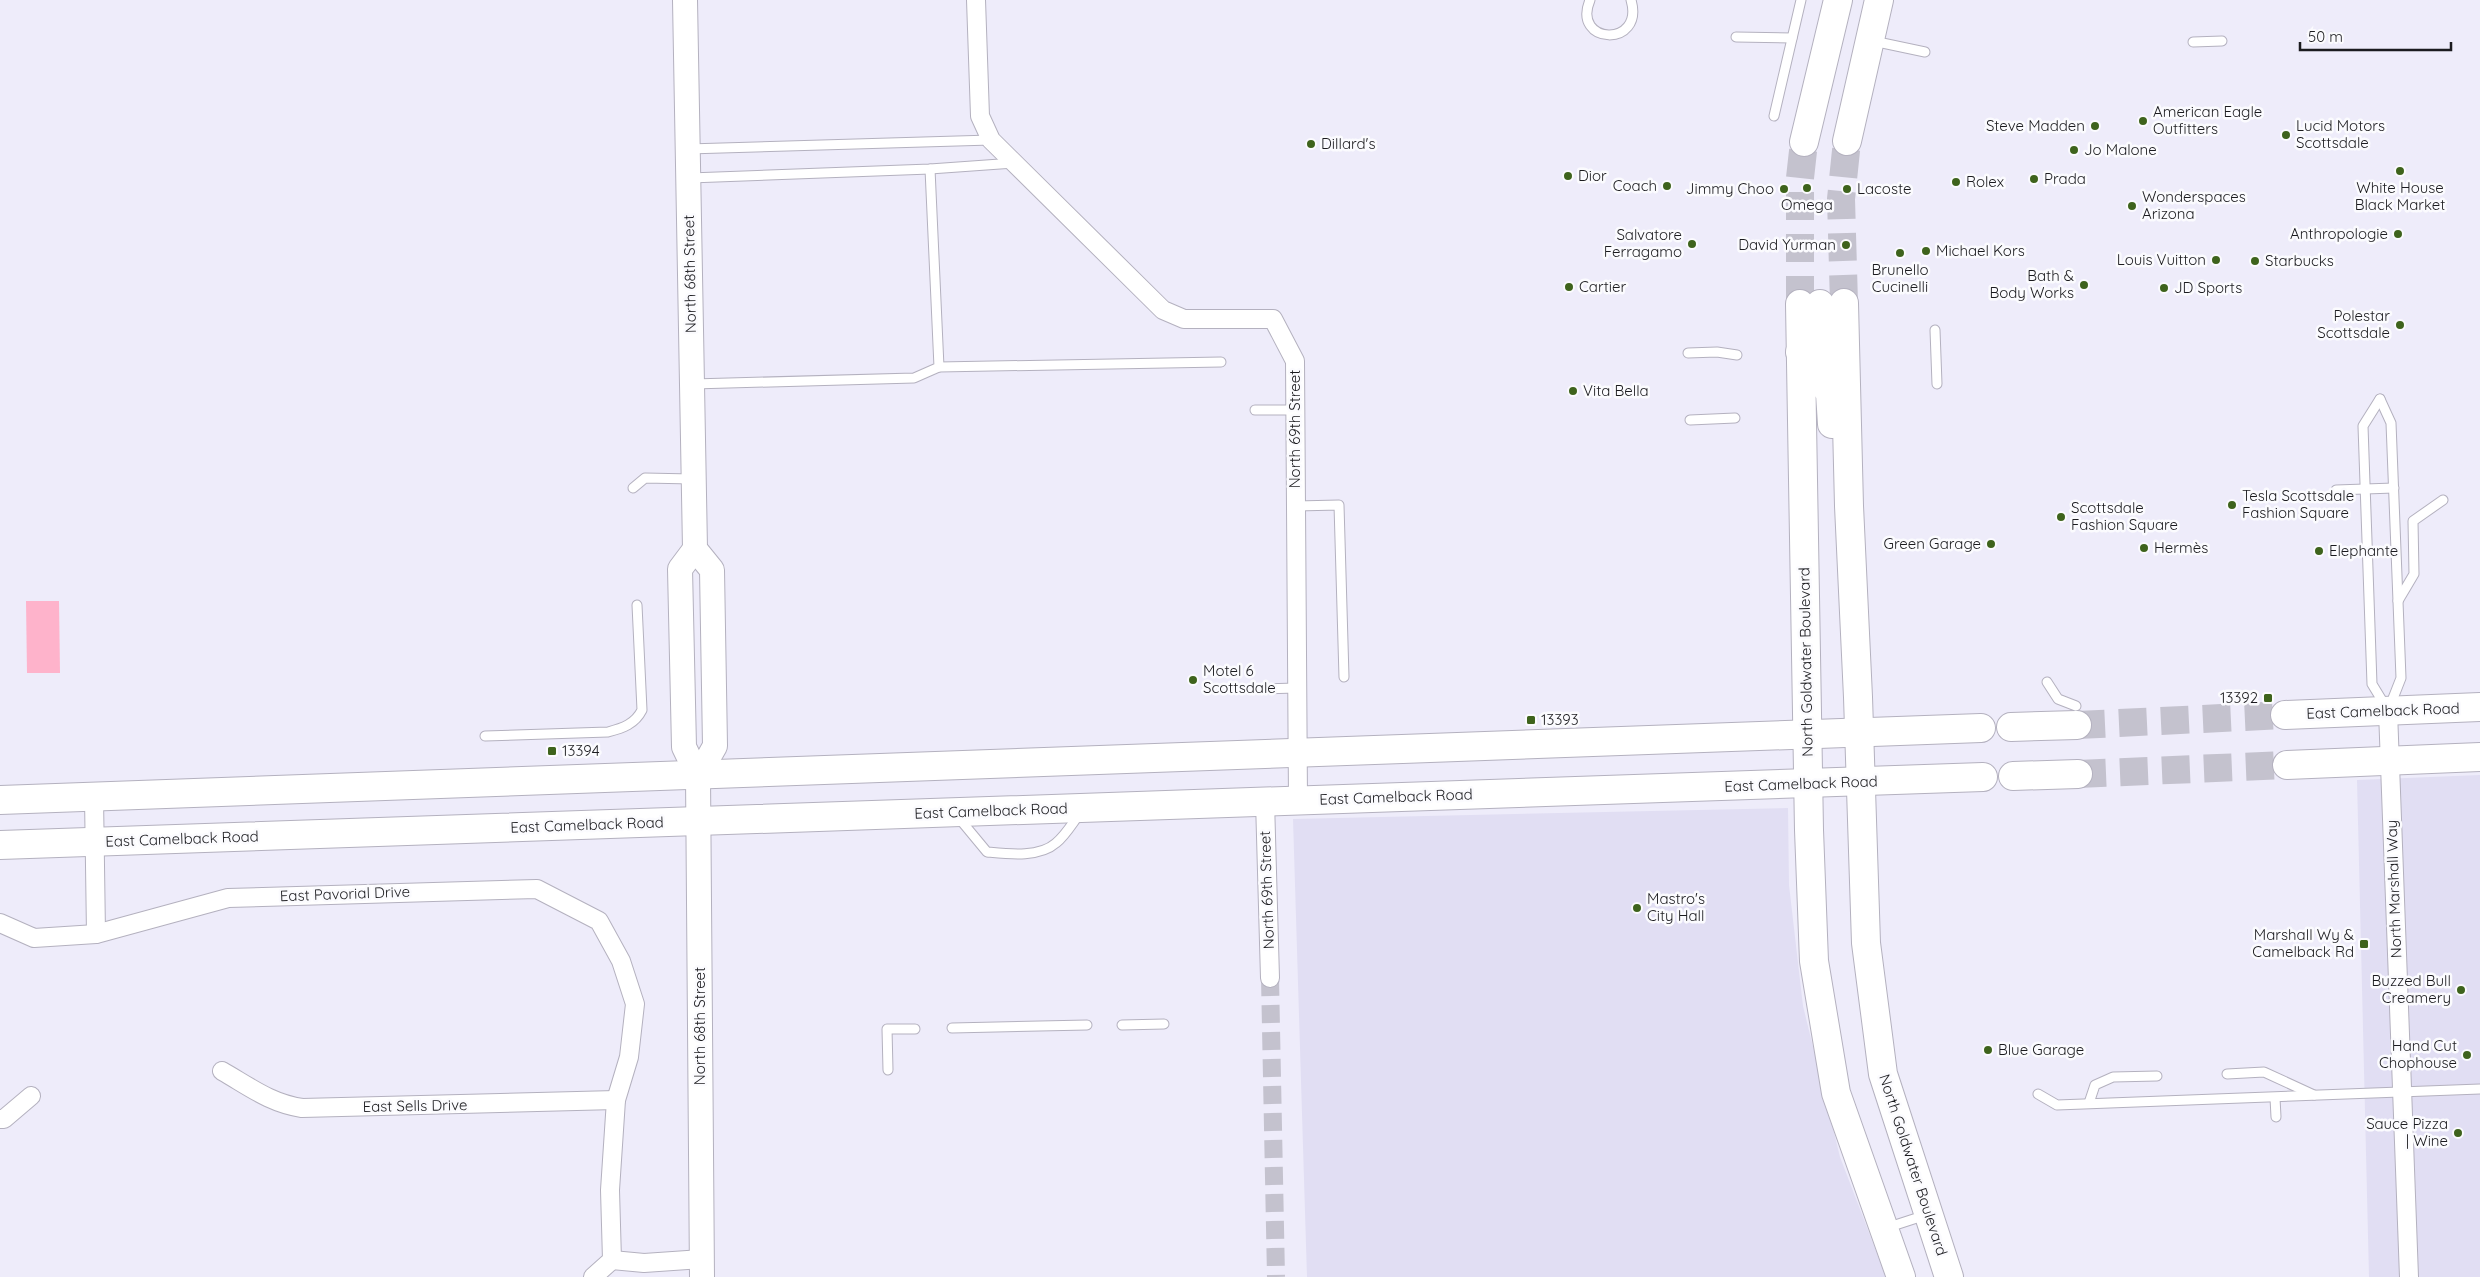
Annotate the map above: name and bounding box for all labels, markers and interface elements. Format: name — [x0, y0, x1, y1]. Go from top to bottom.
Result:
scale bar — [2300, 20, 2451, 52]
text: 50 m — [2308, 27, 2343, 46]
place label: American Eagle Outfitters — [2153, 102, 2262, 138]
marker: American Eagle Outfitters — [2137, 115, 2149, 127]
place label: Steve Madden — [1986, 116, 2085, 135]
place label: Lucid Motors Scottsdale — [2296, 116, 2385, 152]
marker: Steve Madden — [2089, 120, 2101, 132]
marker: Lucid Motors Scottsdale — [2280, 129, 2292, 141]
place label: Dillard's — [1321, 134, 1375, 153]
marker: Dillard's — [1305, 138, 1317, 150]
place label: Jo Malone — [2084, 140, 2157, 159]
marker: Jo Malone — [2068, 144, 2080, 156]
marker: White House Black Market — [2394, 165, 2406, 177]
place label: Dior — [1578, 166, 1607, 185]
place label: Prada — [2044, 169, 2086, 188]
marker: Dior — [1562, 170, 1574, 182]
place label: Rolex — [1966, 172, 2004, 191]
marker: Prada — [2028, 173, 2040, 185]
place label: Coach — [1613, 176, 1657, 195]
marker: Rolex — [1950, 176, 1962, 188]
place label: White House Black Market — [2355, 178, 2445, 214]
place label: Jimmy Choo — [1686, 179, 1774, 198]
place label: Lacoste — [1857, 179, 1911, 198]
marker: Coach — [1661, 180, 1673, 192]
marker: Omega — [1801, 182, 1813, 194]
marker: Jimmy Choo — [1778, 183, 1790, 195]
marker: Lacoste — [1841, 183, 1853, 195]
place label: Wonderspaces Arizona — [2142, 187, 2246, 223]
place label: Omega — [1781, 195, 1833, 214]
marker: Wonderspaces Arizona — [2126, 200, 2138, 212]
street label: North 68th Street — [679, 215, 700, 333]
place label: Anthropologie — [2290, 224, 2388, 243]
place label: Salvatore Ferragamo — [1604, 225, 1682, 261]
marker: Anthropologie — [2392, 228, 2404, 240]
place label: David Yurman — [1738, 235, 1836, 254]
marker: Salvatore Ferragamo — [1686, 238, 1698, 250]
marker: David Yurman — [1840, 239, 1852, 251]
place label: Michael Kors — [1936, 241, 2025, 260]
marker: Michael Kors — [1920, 245, 1932, 257]
marker: Brunello Cucinelli — [1894, 247, 1906, 259]
place label: Louis Vuitton — [2117, 250, 2206, 269]
place label: Starbucks — [2265, 251, 2334, 270]
marker: Louis Vuitton — [2210, 254, 2222, 266]
marker: Starbucks — [2249, 255, 2261, 267]
place label: Brunello Cucinelli — [1871, 260, 1929, 296]
place label: Bath & Body Works — [1989, 266, 2074, 302]
place label: Cartier — [1579, 277, 1626, 296]
place label: JD Sports — [2174, 278, 2242, 297]
marker: Bath & Body Works — [2078, 279, 2090, 291]
marker: Cartier — [1563, 281, 1575, 293]
marker: JD Sports — [2158, 282, 2170, 294]
place label: Polestar Scottsdale — [2317, 306, 2390, 342]
marker: Polestar Scottsdale — [2394, 319, 2406, 331]
street label: North 69th Street — [1285, 370, 1304, 488]
place label: Vita Bella — [1583, 381, 1649, 400]
marker: Vita Bella — [1567, 385, 1579, 397]
place label: Tesla Scottsdale Fashion Square — [2242, 486, 2354, 522]
place label: Scottsdale Fashion Square — [2071, 498, 2178, 534]
marker: Tesla Scottsdale Fashion Square — [2226, 499, 2238, 511]
marker: Scottsdale Fashion Square — [2055, 511, 2067, 523]
place label: Green Garage — [1883, 534, 1981, 553]
marker: Green Garage — [1985, 538, 1997, 550]
place label: Hermès — [2154, 538, 2208, 557]
place label: Elephante — [2329, 541, 2398, 560]
marker: Hermès — [2138, 542, 2150, 554]
marker: Elephante — [2313, 545, 2325, 557]
street label: North Goldwater Boulevard — [1794, 567, 1817, 757]
place label: Motel 6 Scottsdale — [1203, 661, 1276, 697]
marker: Motel 6 Scottsdale — [1187, 674, 1199, 686]
place label: 13392 — [2220, 688, 2258, 707]
marker: 13392 — [2262, 692, 2274, 704]
street label: East Camelback Road — [2306, 698, 2460, 723]
place label: 13393 — [1541, 710, 1579, 729]
marker: 13393 — [1525, 714, 1537, 726]
place label: 13394 — [562, 741, 600, 760]
marker: 13394 — [546, 745, 558, 757]
street label: East Camelback Road — [1724, 771, 1878, 796]
street label: East Camelback Road — [1319, 784, 1473, 809]
street label: East Camelback Road — [914, 798, 1068, 823]
street label: East Camelback Road — [510, 812, 664, 837]
street label: North Marshall Way — [2382, 820, 2405, 958]
street label: East Camelback Road — [105, 826, 259, 851]
street label: North 69th Street — [1255, 830, 1278, 950]
street label: East Pavorial Drive — [280, 882, 410, 905]
place label: Mastro's City Hall — [1647, 889, 1705, 925]
marker: Mastro's City Hall — [1631, 902, 1643, 914]
place label: Marshall Wy & Camelback Rd — [2252, 925, 2354, 961]
marker: Marshall Wy & Camelback Rd — [2358, 938, 2370, 950]
street label: North 68th Street — [690, 967, 709, 1085]
place label: Buzzed Bull Creamery — [2372, 971, 2451, 1007]
marker: Buzzed Bull Creamery — [2455, 984, 2467, 996]
place label: Hand Cut Chophouse — [2379, 1036, 2457, 1072]
place label: Blue Garage — [1998, 1040, 2084, 1059]
marker: Blue Garage — [1982, 1044, 1994, 1056]
marker: Hand Cut Chophouse — [2461, 1049, 2473, 1061]
street label: North Goldwater Boulevard — [1875, 1072, 1952, 1258]
street label: East Sells Drive — [362, 1095, 468, 1116]
place label: Sauce Pizza | Wine — [2366, 1114, 2448, 1150]
marker: Sauce Pizza | Wine — [2452, 1127, 2464, 1139]

